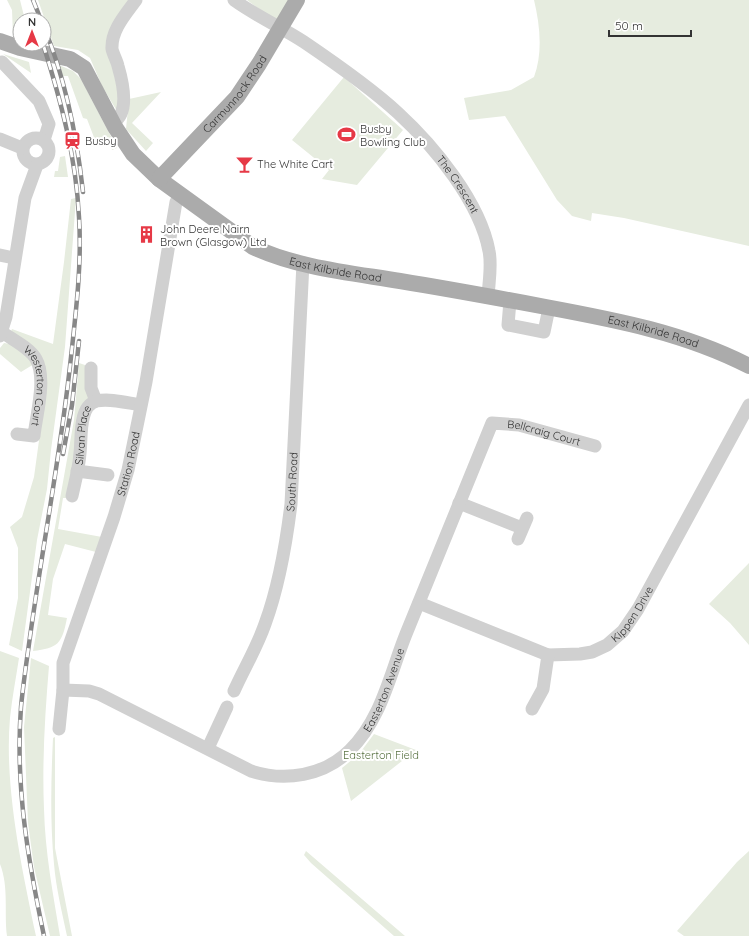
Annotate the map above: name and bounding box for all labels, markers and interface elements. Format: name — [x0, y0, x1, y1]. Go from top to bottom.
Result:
north arrow — [12, 12, 52, 52]
scale bar — [609, 12, 691, 38]
text: N — [28, 15, 36, 29]
text: 50 m — [615, 18, 643, 33]
street label: Carmunnock Road — [200, 53, 270, 136]
place label: Busby Bowling Club — [360, 122, 426, 149]
sports icon: Busby Bowling Club — [337, 125, 357, 145]
station icon: Busby — [62, 131, 82, 151]
place label: Busby — [85, 134, 117, 148]
street label: The Crescent — [434, 152, 482, 216]
bar icon: The White Cart — [234, 154, 254, 174]
place label: The White Cart — [257, 157, 333, 171]
place label: John Deere Nairn Brown (Glasgow) Ltd — [160, 222, 266, 249]
building icon: John Deere Nairn Brown (Glasgow) Ltd — [137, 225, 157, 245]
street label: East Kilbride Road — [288, 254, 383, 285]
street label: East Kilbride Road — [607, 312, 701, 351]
street label: Westerton Court — [21, 342, 48, 428]
street label: Silvan Place — [72, 402, 94, 466]
street label: Bellcraig Court — [507, 417, 582, 449]
street label: Station Road — [114, 430, 143, 498]
street label: South Road — [283, 452, 301, 512]
street label: Kippen Drive — [608, 584, 656, 645]
street label: Easterton Avenue — [360, 646, 407, 735]
park label: Easterton Field — [343, 748, 419, 762]

